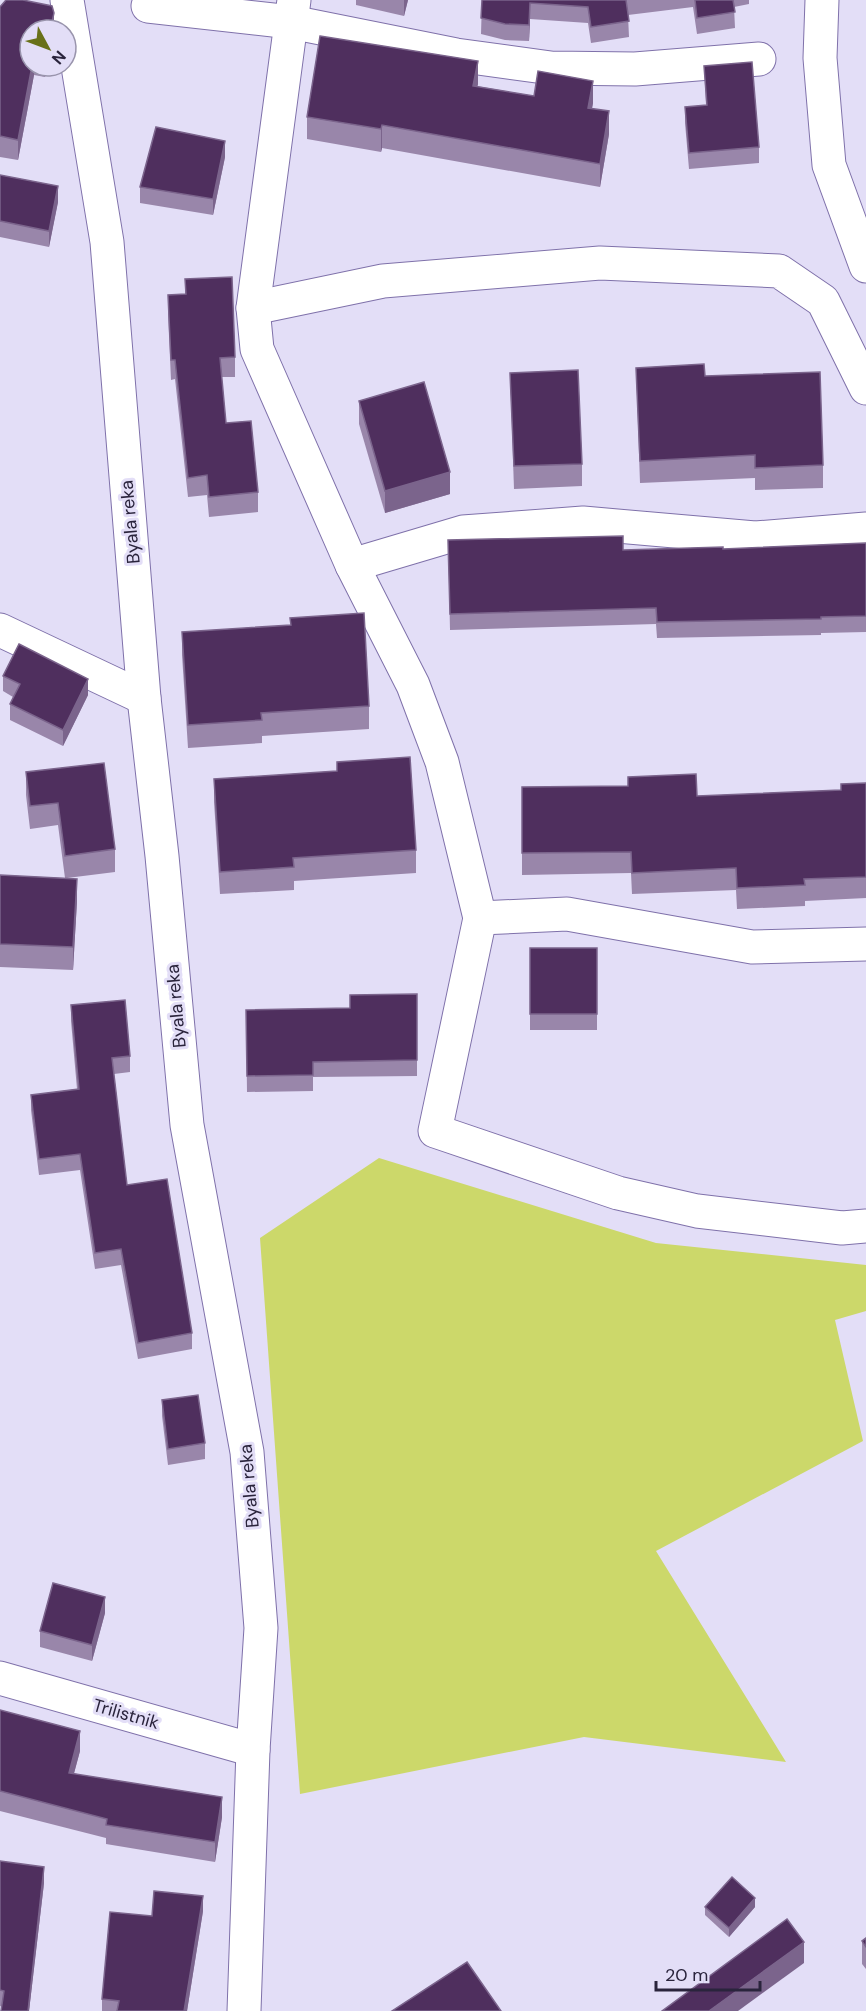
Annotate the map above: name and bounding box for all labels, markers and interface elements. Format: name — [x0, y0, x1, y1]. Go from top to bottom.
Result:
north arrow — [18, 18, 78, 78]
text: N — [47, 46, 71, 69]
street label: Byala reka — [114, 479, 146, 565]
street label: Byala reka — [160, 963, 192, 1049]
street label: Byala reka — [233, 1443, 265, 1529]
street label: Trilistnik — [90, 1693, 162, 1735]
scale bar — [656, 1954, 760, 1992]
text: 20 m — [665, 1963, 708, 1987]

